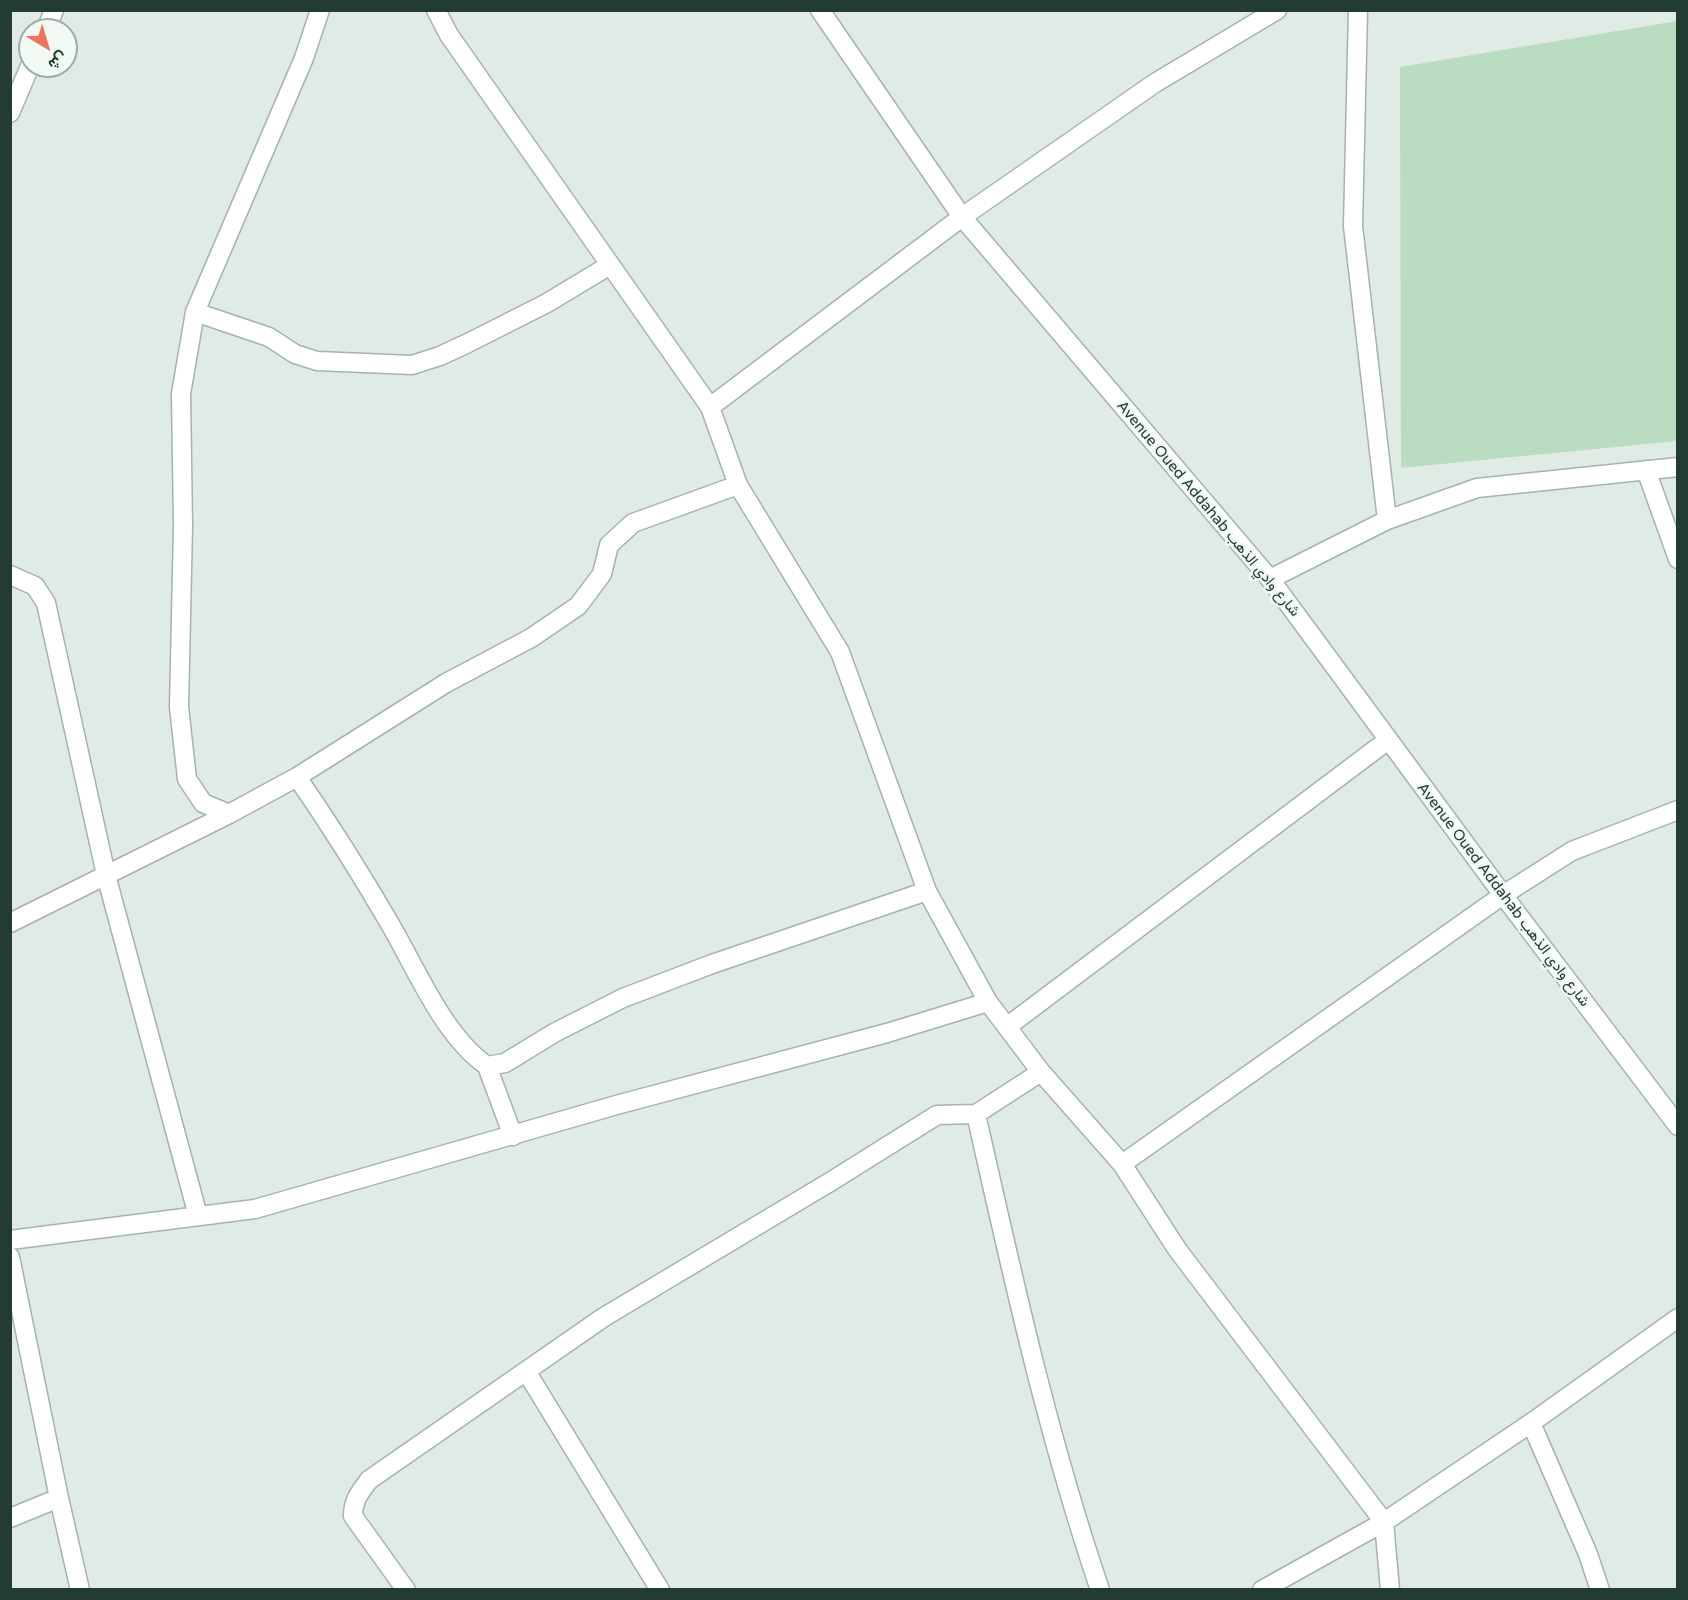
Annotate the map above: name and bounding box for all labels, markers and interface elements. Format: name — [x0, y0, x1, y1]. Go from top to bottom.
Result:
north arrow — [18, 18, 78, 78]
text: ش — [44, 47, 72, 74]
street label: Avenue Oued Addahab شارع وادي الذهب — [1112, 398, 1304, 620]
street label: Avenue Oued Addahab شارع وادي الذهب — [1413, 779, 1593, 1011]

